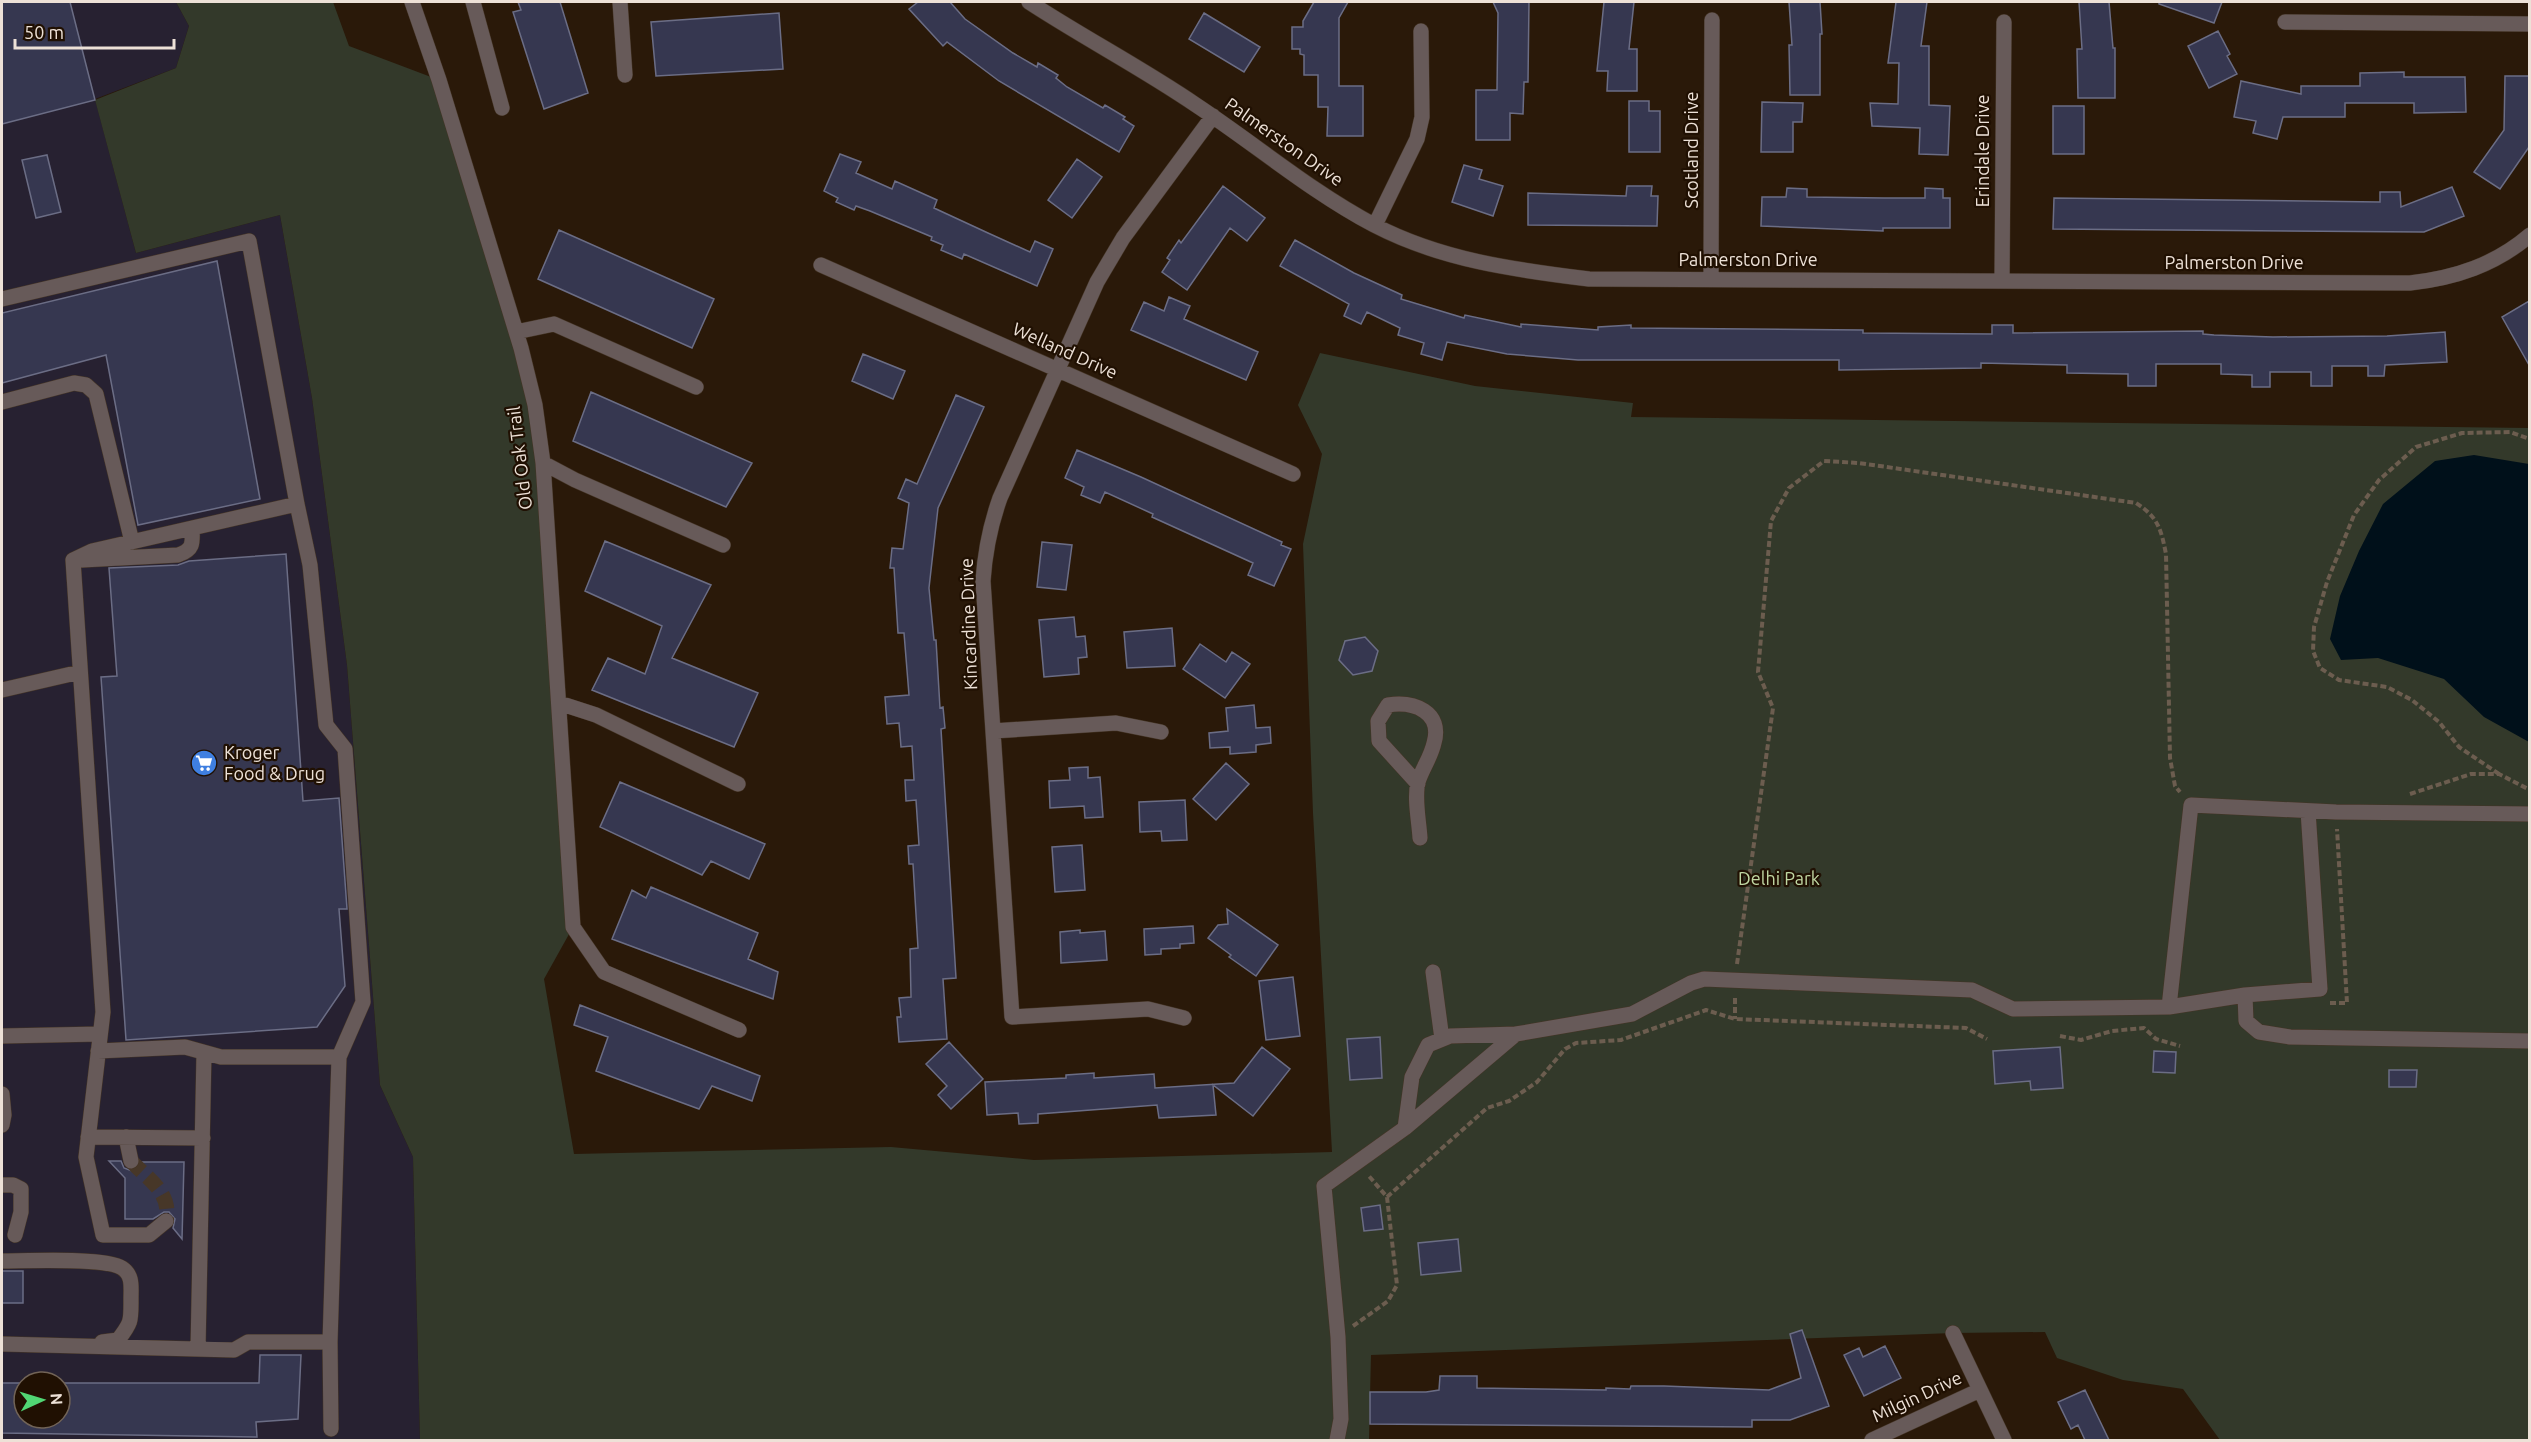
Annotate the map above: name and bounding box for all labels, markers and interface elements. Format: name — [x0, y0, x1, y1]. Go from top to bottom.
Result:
scale bar — [15, 12, 174, 50]
text: 50 m — [24, 22, 64, 42]
street label: Scotland Drive — [1681, 92, 1701, 208]
street label: Palmerston Drive — [1222, 93, 1347, 189]
street label: Erindale Drive — [1972, 95, 1992, 207]
street label: Palmerston Drive — [1678, 249, 1818, 269]
street label: Palmerston Drive — [2164, 252, 2304, 272]
street label: Welland Drive — [1010, 318, 1121, 382]
street label: Old Oak Trail — [503, 405, 535, 511]
street label: Kincardine Drive — [956, 558, 980, 690]
place label: Kroger Food & Drug — [224, 742, 325, 783]
supermarket icon: Kroger Food & Drug — [189, 748, 219, 778]
park label: Delhi Park — [1738, 868, 1820, 888]
street label: Milgin Drive — [1869, 1367, 1964, 1426]
north arrow — [12, 1370, 72, 1430]
text: N — [48, 1392, 66, 1406]

